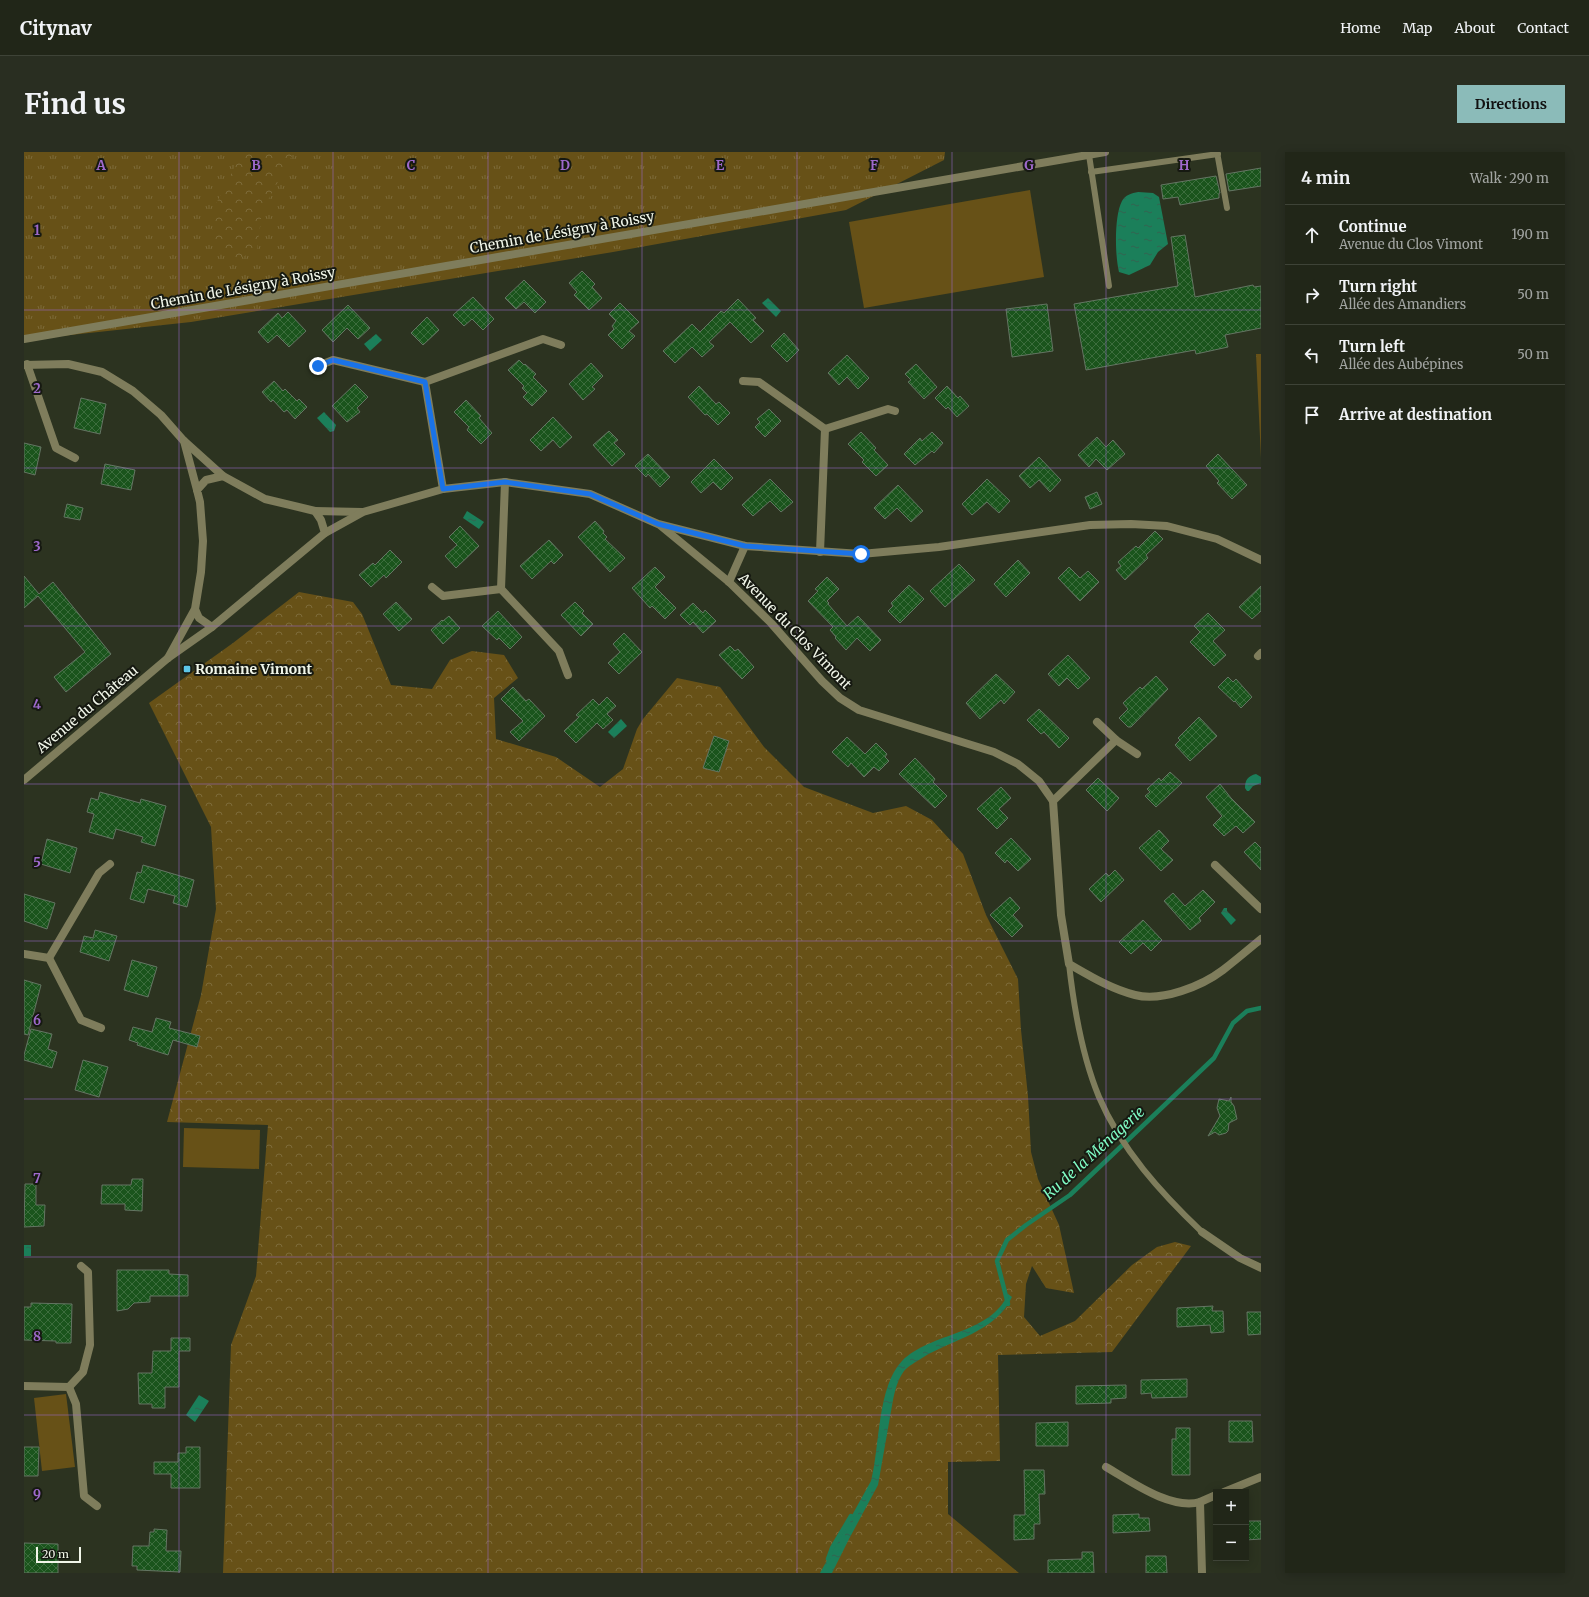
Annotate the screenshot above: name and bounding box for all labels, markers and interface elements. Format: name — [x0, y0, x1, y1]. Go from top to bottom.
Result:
text: Citynav — [20, 16, 92, 40]
text: Home — [1340, 19, 1381, 37]
text: Map — [1403, 19, 1432, 37]
text: About — [1454, 19, 1495, 37]
text: Contact — [1517, 19, 1569, 37]
button: Directions — [1457, 85, 1565, 123]
text: Find us — [24, 86, 126, 122]
text: A — [95, 157, 106, 174]
text: B — [251, 157, 261, 174]
text: C — [407, 157, 416, 174]
text: D — [560, 157, 570, 174]
text: E — [716, 157, 725, 174]
text: F — [870, 157, 878, 174]
text: G — [1024, 157, 1034, 174]
text: H — [1179, 157, 1190, 174]
text: 4 min — [1301, 167, 1350, 189]
text: Walk · 290 m — [1470, 170, 1549, 187]
street label: Chemin de Lésigny à Roissy — [468, 207, 657, 257]
text: Continue — [1339, 217, 1407, 236]
text: 1 — [34, 222, 40, 239]
icon: ahead — [1301, 224, 1323, 246]
text: 190 m — [1512, 226, 1549, 243]
text: Avenue du Clos Vimont — [1339, 236, 1483, 253]
street label: Chemin de Lésigny à Roissy — [149, 263, 338, 313]
text: Turn right — [1339, 277, 1417, 296]
icon: right — [1301, 284, 1323, 306]
text: 50 m — [1517, 286, 1549, 303]
text: Allée des Amandiers — [1339, 296, 1466, 313]
text: Turn left — [1339, 337, 1405, 356]
icon: left — [1301, 344, 1323, 366]
text: 50 m — [1517, 346, 1549, 363]
text: Allée des Aubépines — [1339, 356, 1463, 373]
route end — [309, 357, 327, 375]
text: 2 — [33, 380, 41, 397]
icon: arrive — [1301, 404, 1323, 426]
text: Arrive at destination — [1339, 405, 1492, 424]
text: 3 — [33, 538, 41, 555]
route start — [852, 545, 870, 563]
street label: Avenue du Clos Vimont — [734, 568, 856, 693]
place label: Romaine Vimont — [195, 660, 312, 678]
street label: Avenue du Château — [32, 661, 142, 757]
marker: Romaine Vimont — [182, 664, 192, 674]
text: 4 — [33, 696, 42, 713]
text: 5 — [33, 854, 41, 871]
text: 6 — [33, 1012, 41, 1029]
water label: Ru de la Ménagerie — [1039, 1102, 1149, 1203]
text: 7 — [33, 1170, 41, 1187]
text: 8 — [33, 1328, 41, 1345]
text: 9 — [33, 1486, 41, 1503]
map controls — [1213, 1489, 1249, 1561]
button: + — [1213, 1489, 1249, 1525]
button: − — [1213, 1525, 1249, 1561]
scale bar — [36, 1545, 81, 1564]
text: 20 m — [42, 1547, 69, 1561]

